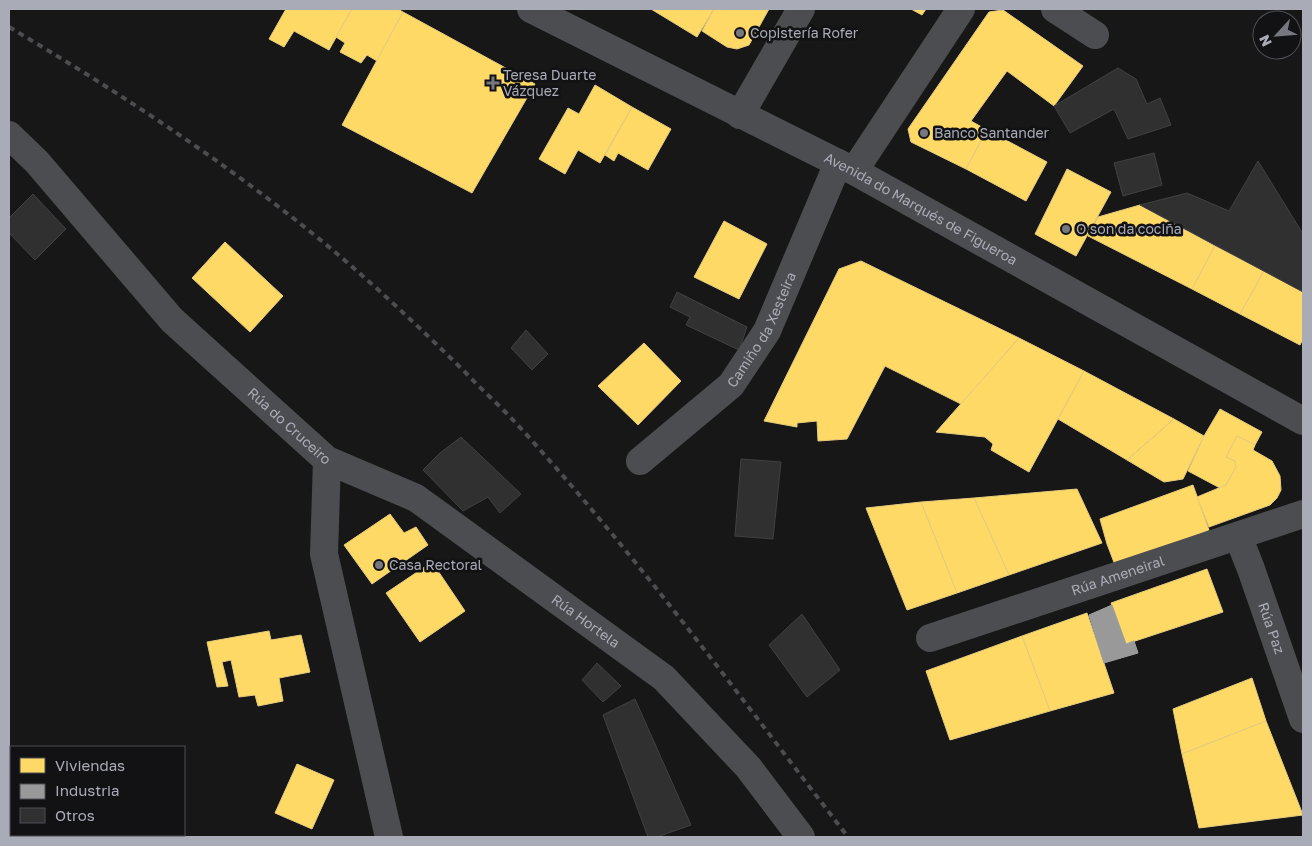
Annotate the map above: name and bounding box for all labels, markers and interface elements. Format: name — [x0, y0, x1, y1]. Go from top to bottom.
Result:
north arrow — [1252, 10, 1302, 60]
place label: Copistería Rofer — [750, 24, 859, 41]
marker: Copistería Rofer — [734, 27, 746, 39]
text: N — [1255, 32, 1275, 49]
place label: Teresa Duarte Vázquez — [503, 66, 596, 99]
marker: Teresa Duarte Vázquez — [487, 77, 499, 89]
place label: Banco Santander — [934, 124, 1050, 141]
marker: Banco Santander — [918, 127, 930, 139]
street label: Avenida do Marqués de Figueroa — [822, 148, 1021, 268]
place label: O son da cociña — [1076, 220, 1182, 237]
marker: O son da cociña — [1060, 223, 1072, 235]
street label: Camiño da Xesteira — [723, 269, 799, 391]
street label: Rúa do Cruceiro — [245, 384, 335, 468]
street label: Rúa Ameneiral — [1069, 552, 1167, 598]
place label: Casa Rectoral — [389, 556, 482, 573]
marker: Casa Rectoral — [373, 559, 385, 571]
street label: Rúa Hortela — [549, 590, 623, 651]
street label: Rúa Paz — [1255, 600, 1289, 656]
legend — [10, 746, 185, 836]
text: Viviendas — [55, 756, 125, 774]
text: Industria — [55, 781, 120, 799]
text: Otros — [55, 806, 95, 824]

